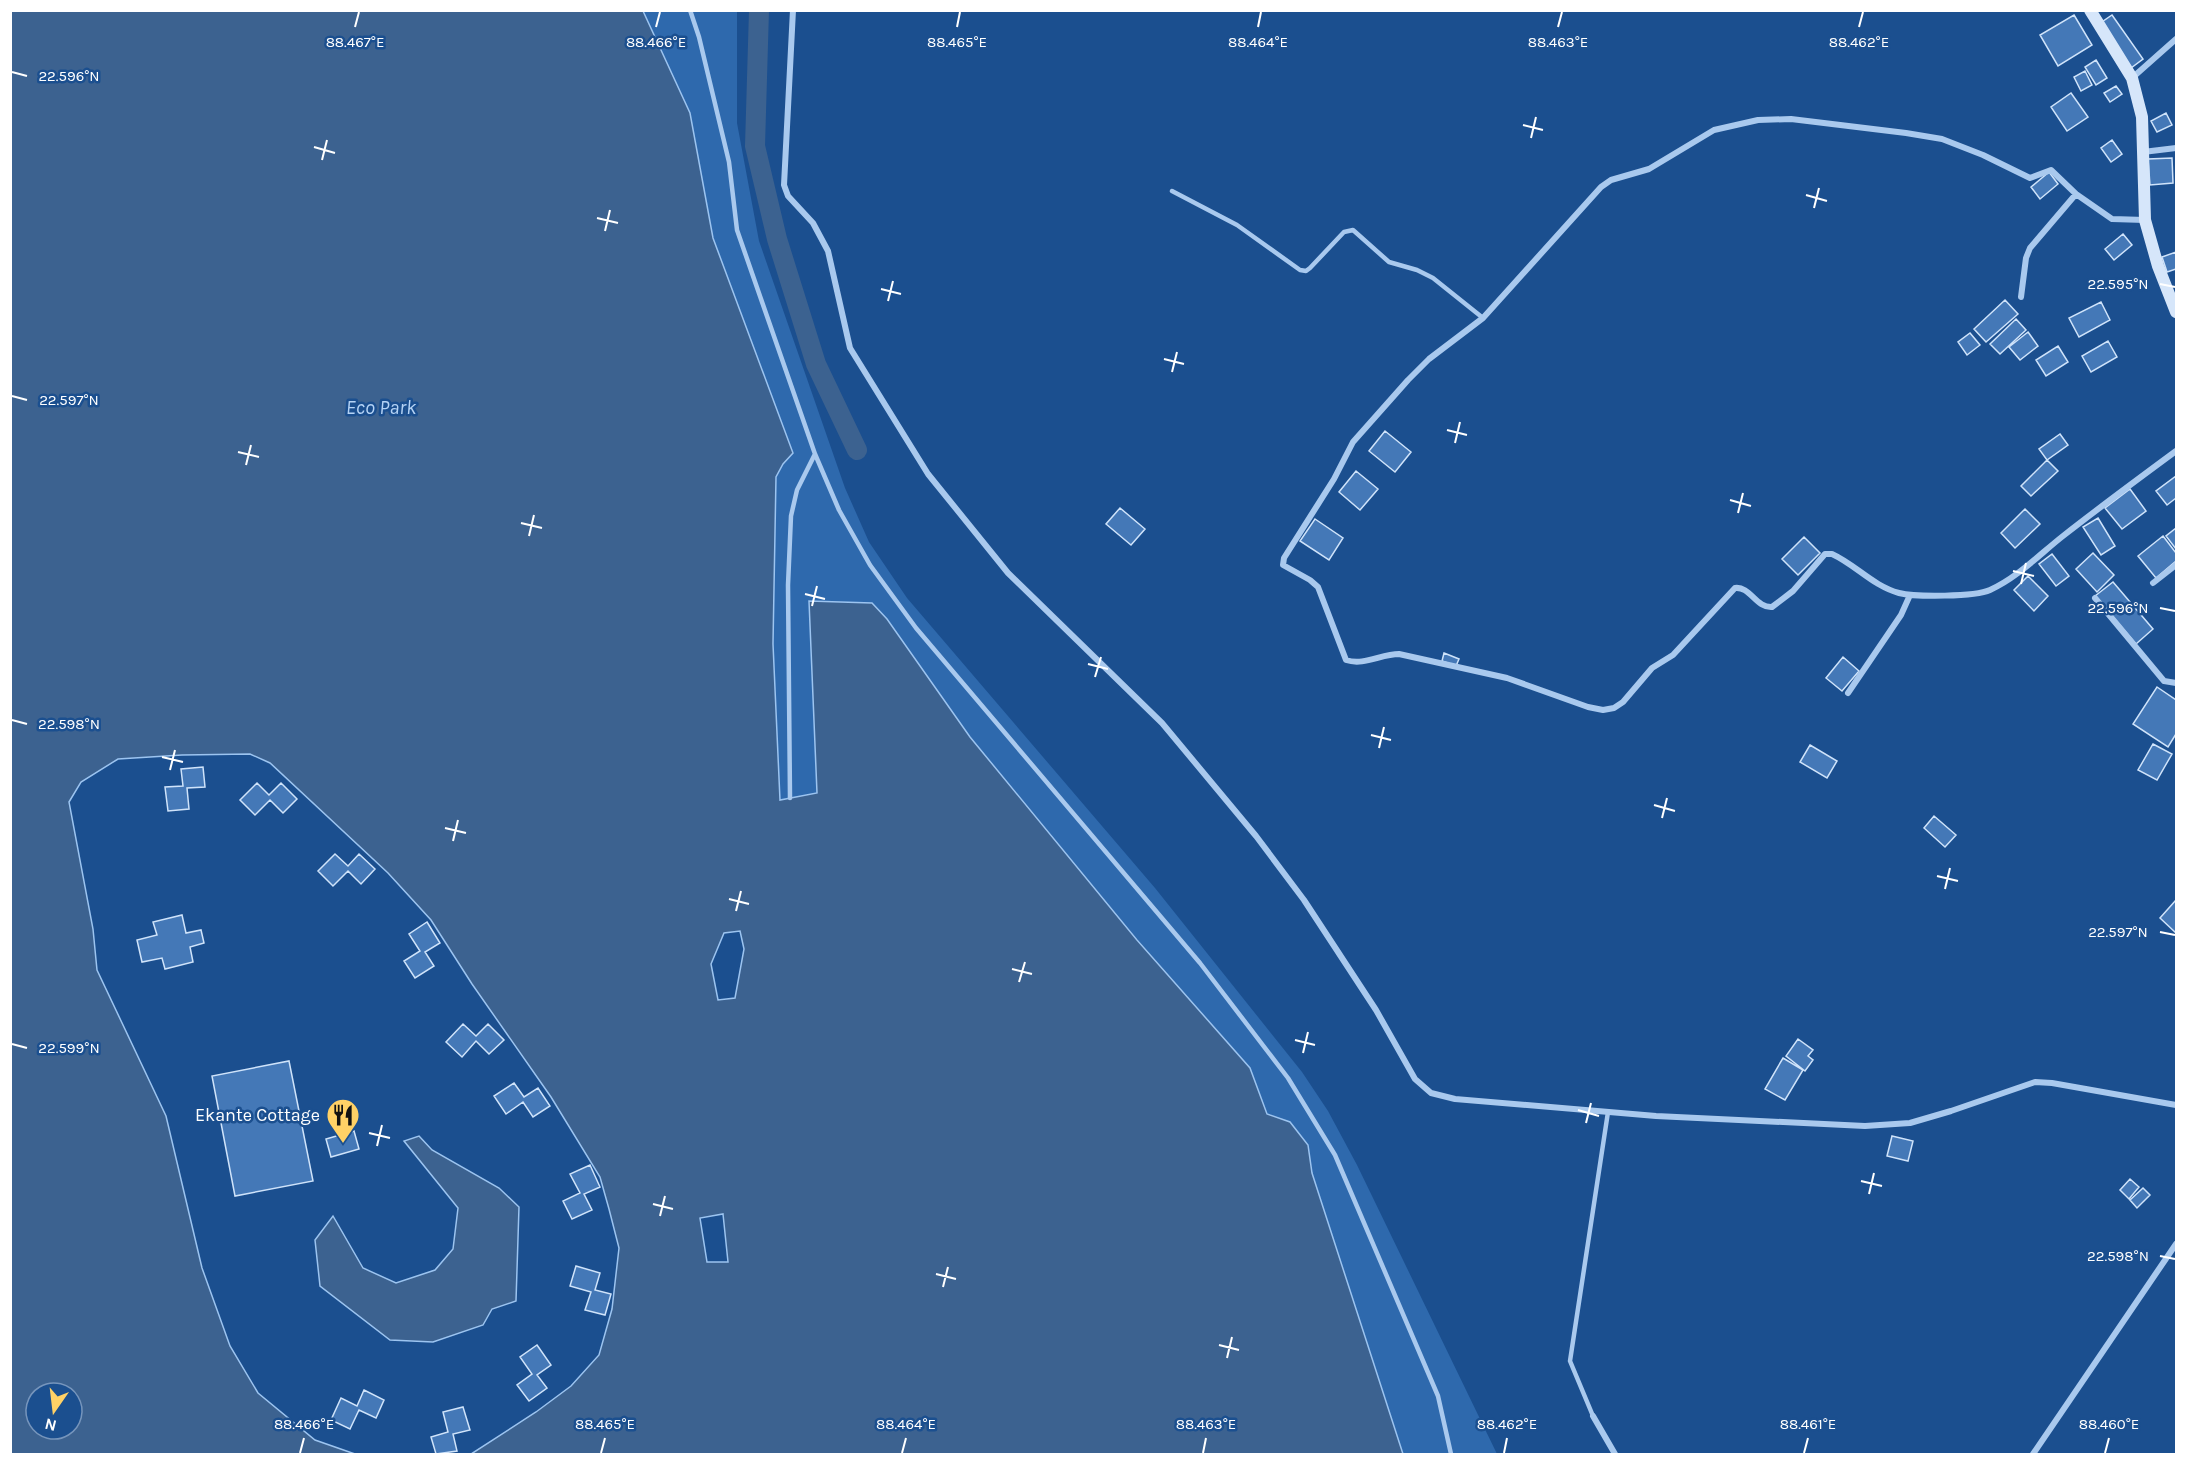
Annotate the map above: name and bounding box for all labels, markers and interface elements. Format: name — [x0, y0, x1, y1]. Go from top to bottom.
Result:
text: 88.467°E — [326, 33, 384, 51]
text: 88.466°E — [626, 33, 686, 51]
text: 88.465°E — [927, 33, 987, 51]
text: 88.464°E — [1228, 33, 1288, 51]
text: 88.463°E — [1528, 33, 1588, 51]
text: 88.462°E — [1829, 33, 1889, 51]
text: 22.596°N — [38, 67, 100, 85]
text: 22.595°N — [2087, 275, 2149, 293]
text: 22.597°N — [39, 391, 99, 409]
water label: Eco Park — [346, 396, 417, 419]
text: 22.596°N — [2087, 599, 2149, 617]
text: 22.598°N — [38, 715, 100, 733]
text: 22.597°N — [2088, 923, 2148, 941]
text: 22.599°N — [38, 1039, 100, 1057]
restaurant icon: Ekante Cottage — [325, 1097, 361, 1144]
place label: Ekante Cottage — [195, 1104, 320, 1126]
text: 22.598°N — [2087, 1247, 2149, 1265]
north arrow — [24, 1381, 84, 1441]
text: N — [43, 1414, 58, 1436]
text: 88.466°E — [274, 1415, 334, 1433]
text: 88.465°E — [575, 1415, 635, 1433]
text: 88.464°E — [876, 1415, 936, 1433]
text: 88.463°E — [1176, 1415, 1236, 1433]
text: 88.462°E — [1477, 1415, 1537, 1433]
text: 88.461°E — [1780, 1415, 1836, 1433]
text: 88.460°E — [2079, 1415, 2139, 1433]

